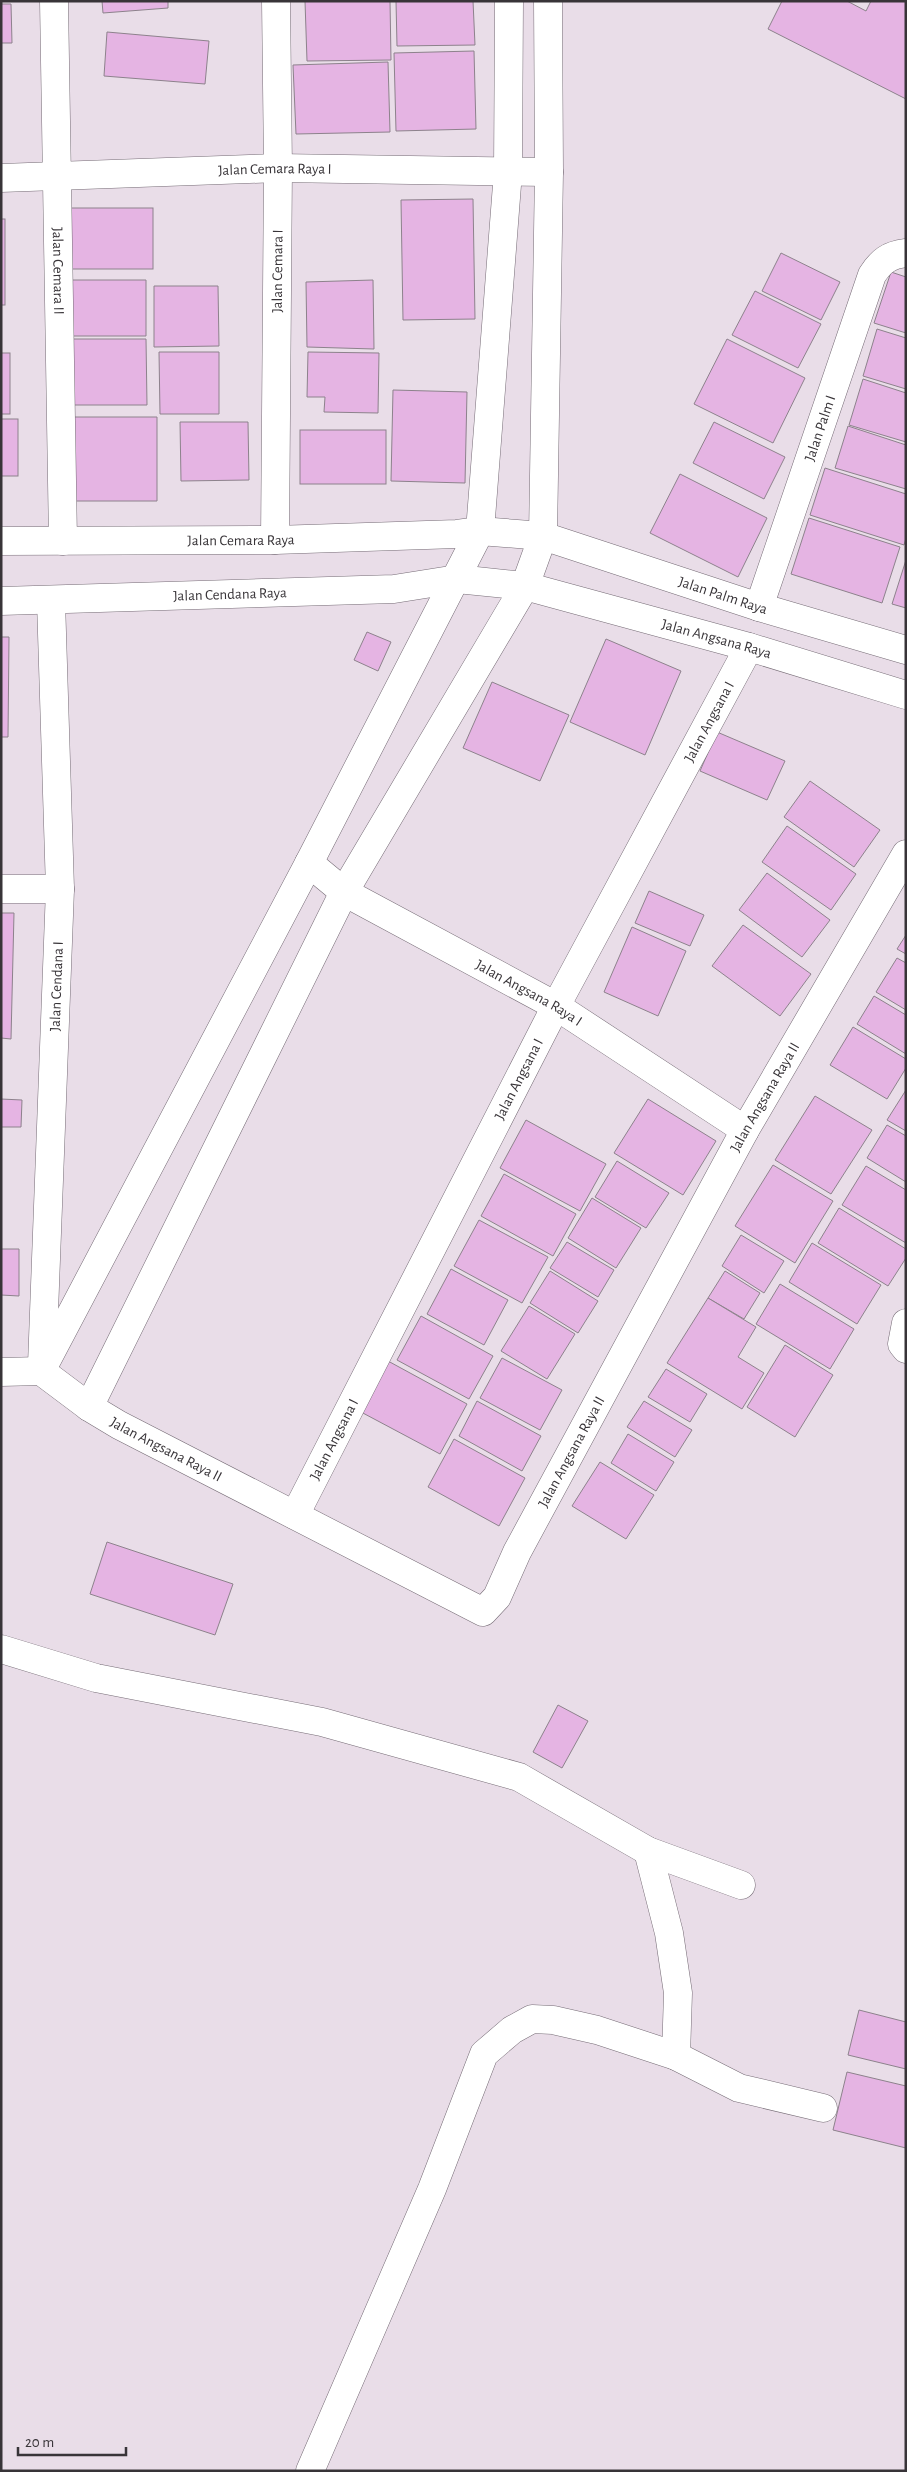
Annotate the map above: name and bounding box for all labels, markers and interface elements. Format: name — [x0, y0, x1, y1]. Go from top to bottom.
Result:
street label: Jalan Cemara Raya I — [218, 160, 332, 178]
street label: Jalan Cemara II — [50, 227, 67, 315]
street label: Jalan Cemara I — [269, 229, 285, 313]
street label: Jalan Palm I — [802, 393, 838, 463]
street label: Jalan Cemara Raya — [187, 532, 295, 548]
street label: Jalan Palm Raya — [677, 574, 769, 617]
street label: Jalan Cendana Raya — [173, 585, 287, 603]
street label: Jalan Angsana Raya — [660, 616, 773, 661]
street label: Jalan Angsana I — [681, 679, 737, 764]
street label: Jalan Cendana I — [47, 941, 66, 1032]
street label: Jalan Angsana Raya I — [473, 957, 585, 1029]
street label: Jalan Angsana I — [492, 1036, 546, 1122]
street label: Jalan Angsana Raya II — [727, 1040, 802, 1154]
street label: Jalan Angsana Raya II — [535, 1394, 607, 1510]
street label: Jalan Angsana I — [307, 1396, 361, 1482]
street label: Jalan Angsana Raya II — [108, 1414, 225, 1484]
scale bar — [18, 2424, 125, 2456]
text: 20 m — [25, 2435, 54, 2450]

